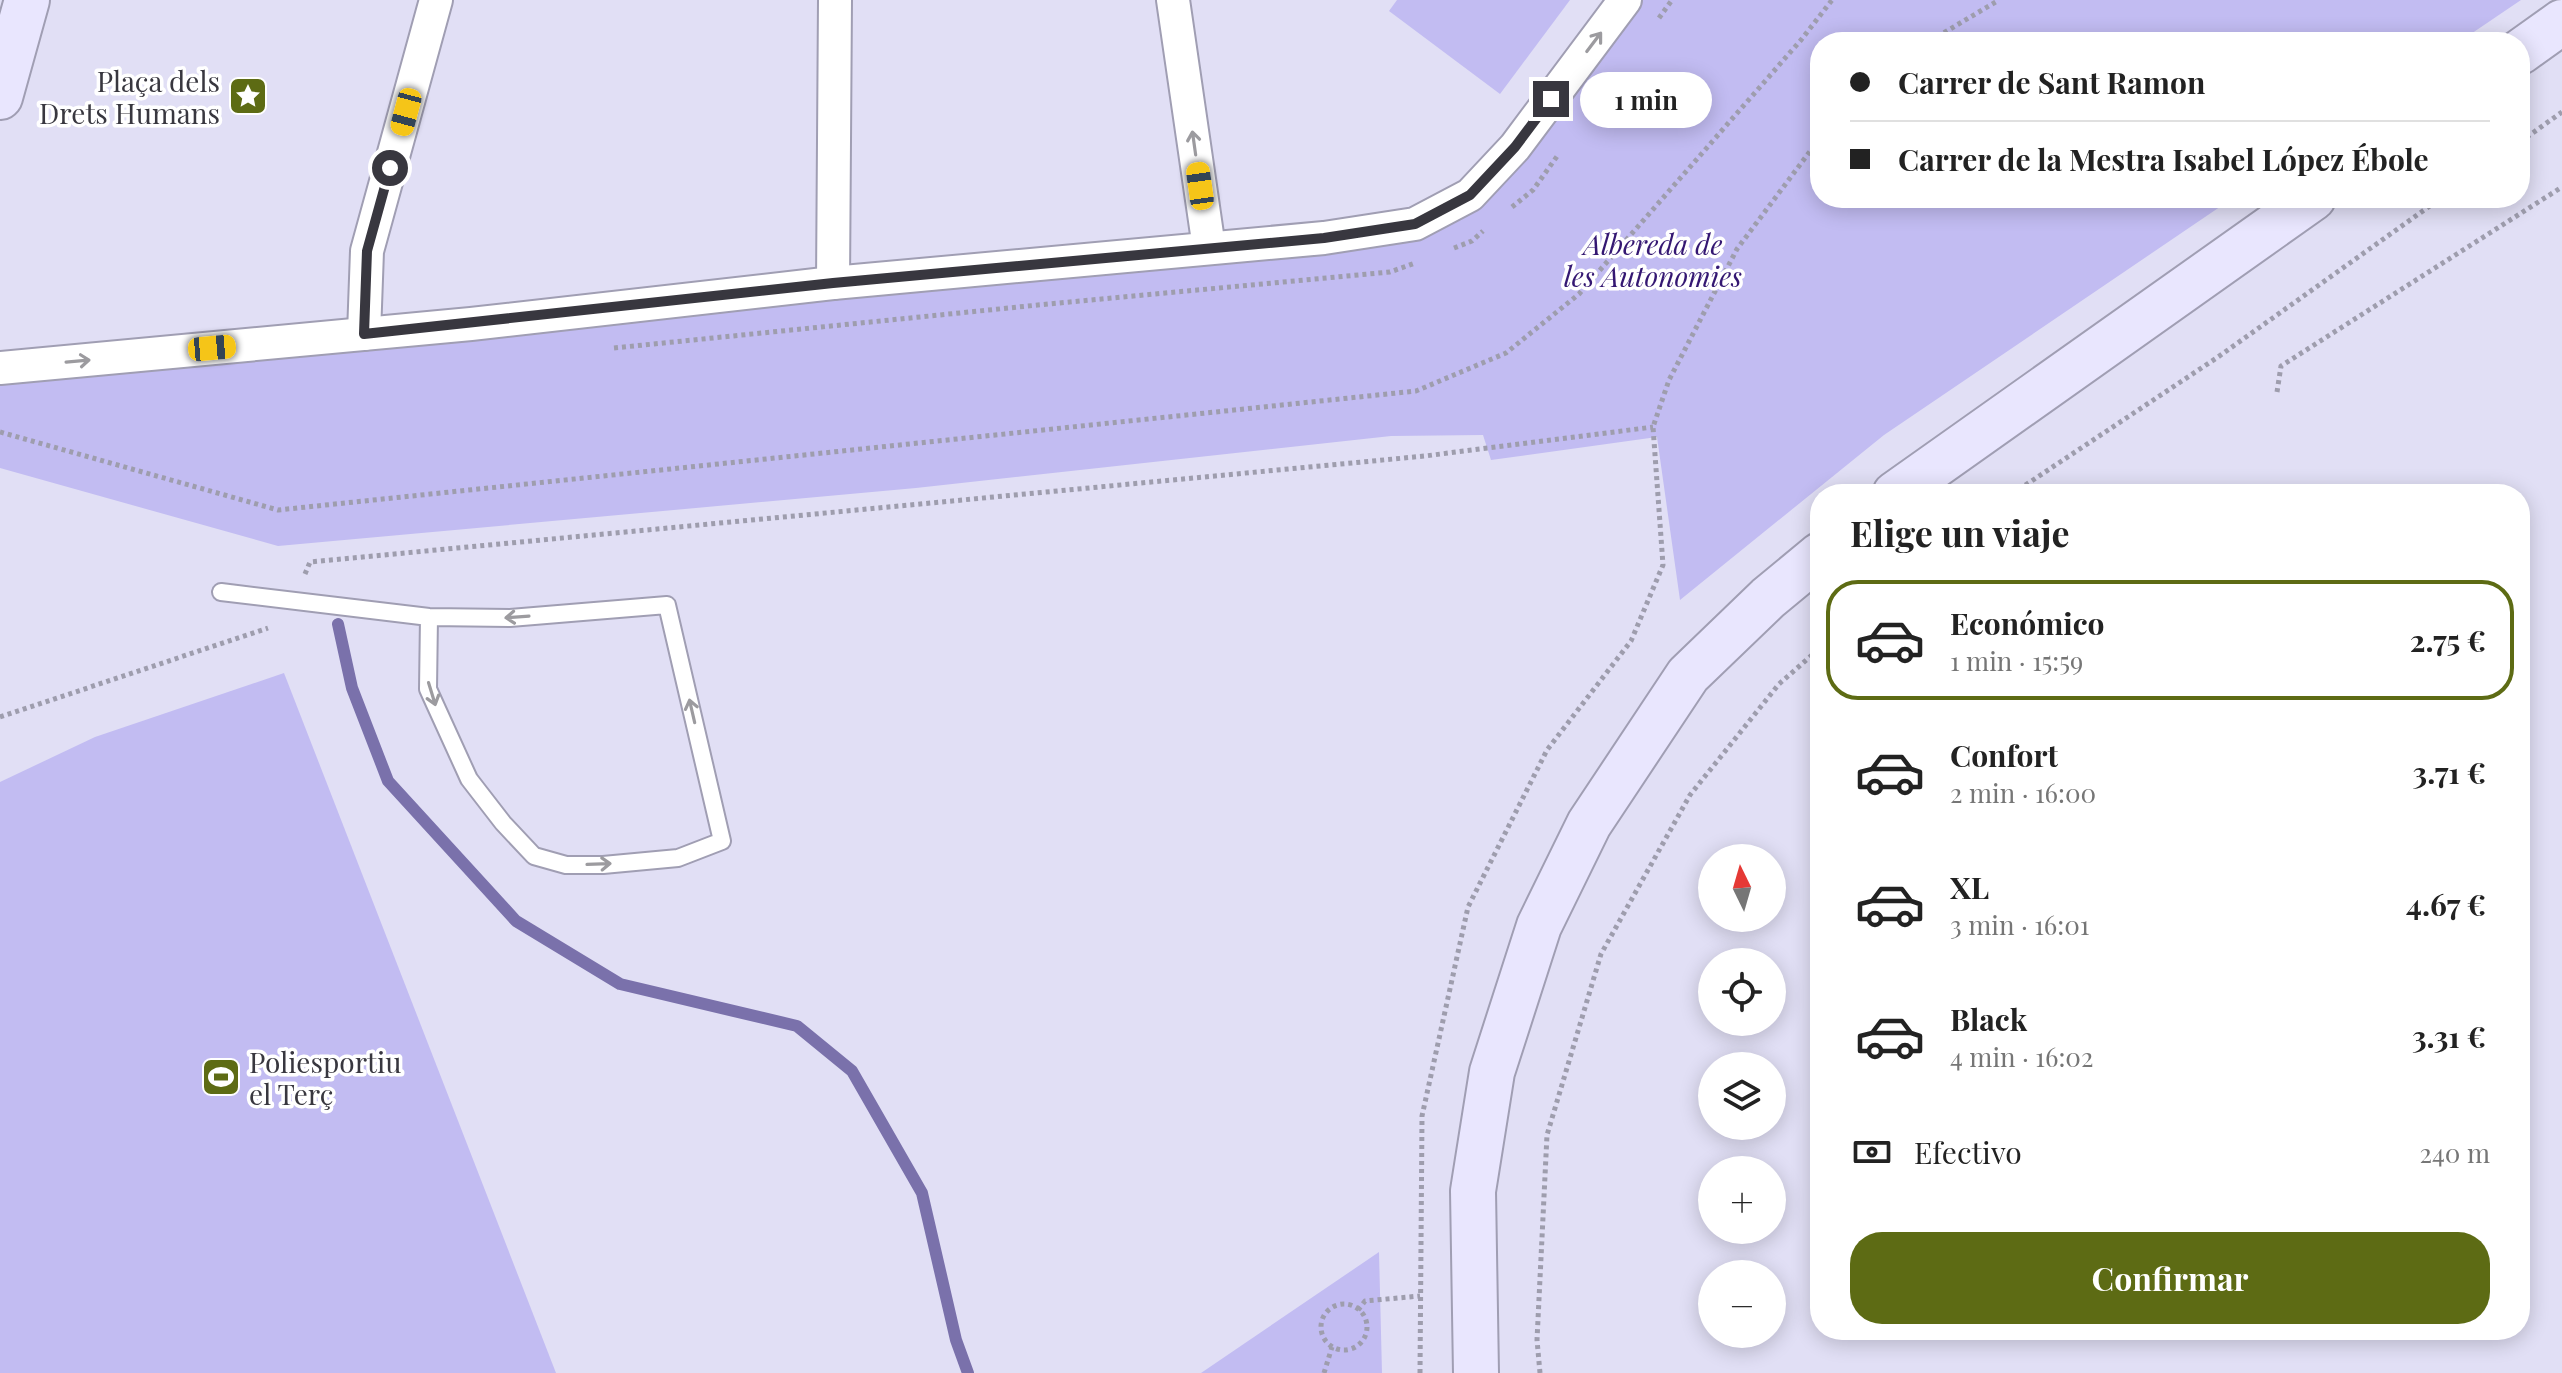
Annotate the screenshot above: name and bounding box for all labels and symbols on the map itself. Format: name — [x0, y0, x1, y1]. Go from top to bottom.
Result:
one-way arrow — [1586, 31, 1602, 53]
place label: Plaça dels Drets Humans — [39, 62, 220, 131]
callout: 1 min — [1579, 71, 1711, 127]
place icon: Plaça dels Drets Humans — [227, 75, 269, 117]
route end — [1533, 81, 1569, 117]
car — [388, 86, 424, 138]
one-way arrow — [1186, 131, 1201, 156]
route start — [372, 150, 408, 186]
car — [1185, 161, 1215, 211]
park label: Albereda de les Autonomies — [1564, 225, 1742, 294]
car — [187, 334, 237, 362]
one-way arrow — [64, 353, 91, 368]
one-way arrow — [504, 610, 531, 625]
one-way arrow — [426, 681, 440, 706]
one-way arrow — [684, 699, 699, 725]
north arrow — [1698, 844, 1786, 932]
one-way arrow — [585, 857, 612, 872]
place label: Poliesportiu el Terç — [249, 1043, 402, 1112]
sports icon: Poliesportiu el Terç — [200, 1056, 242, 1098]

